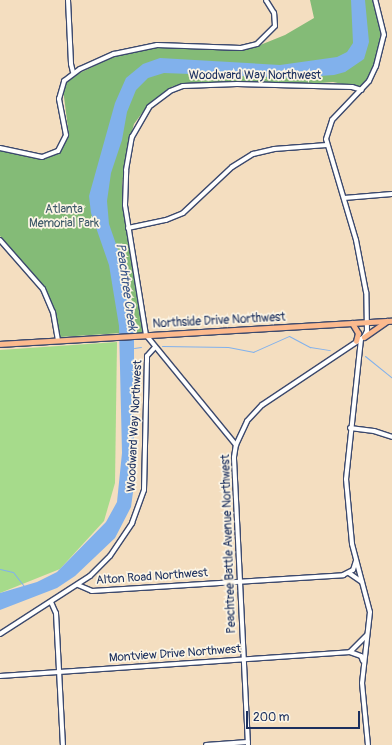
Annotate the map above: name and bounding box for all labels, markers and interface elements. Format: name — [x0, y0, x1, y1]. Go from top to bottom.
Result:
street label: Woodward Way Northwest — [189, 69, 321, 83]
park label: Atlanta Memorial Park — [29, 203, 99, 231]
water label: Peachtree Creek — [112, 242, 140, 332]
street label: Northside Drive Northwest — [152, 310, 286, 332]
street label: Woodward Way Northwest — [124, 360, 146, 492]
street label: Peachtree Battle Avenue Northwest — [219, 454, 239, 634]
street label: Alton Road Northwest — [96, 566, 208, 588]
street label: Montview Drive Northwest — [108, 642, 242, 666]
scale bar — [248, 703, 362, 729]
text: 200 m — [253, 710, 289, 725]

